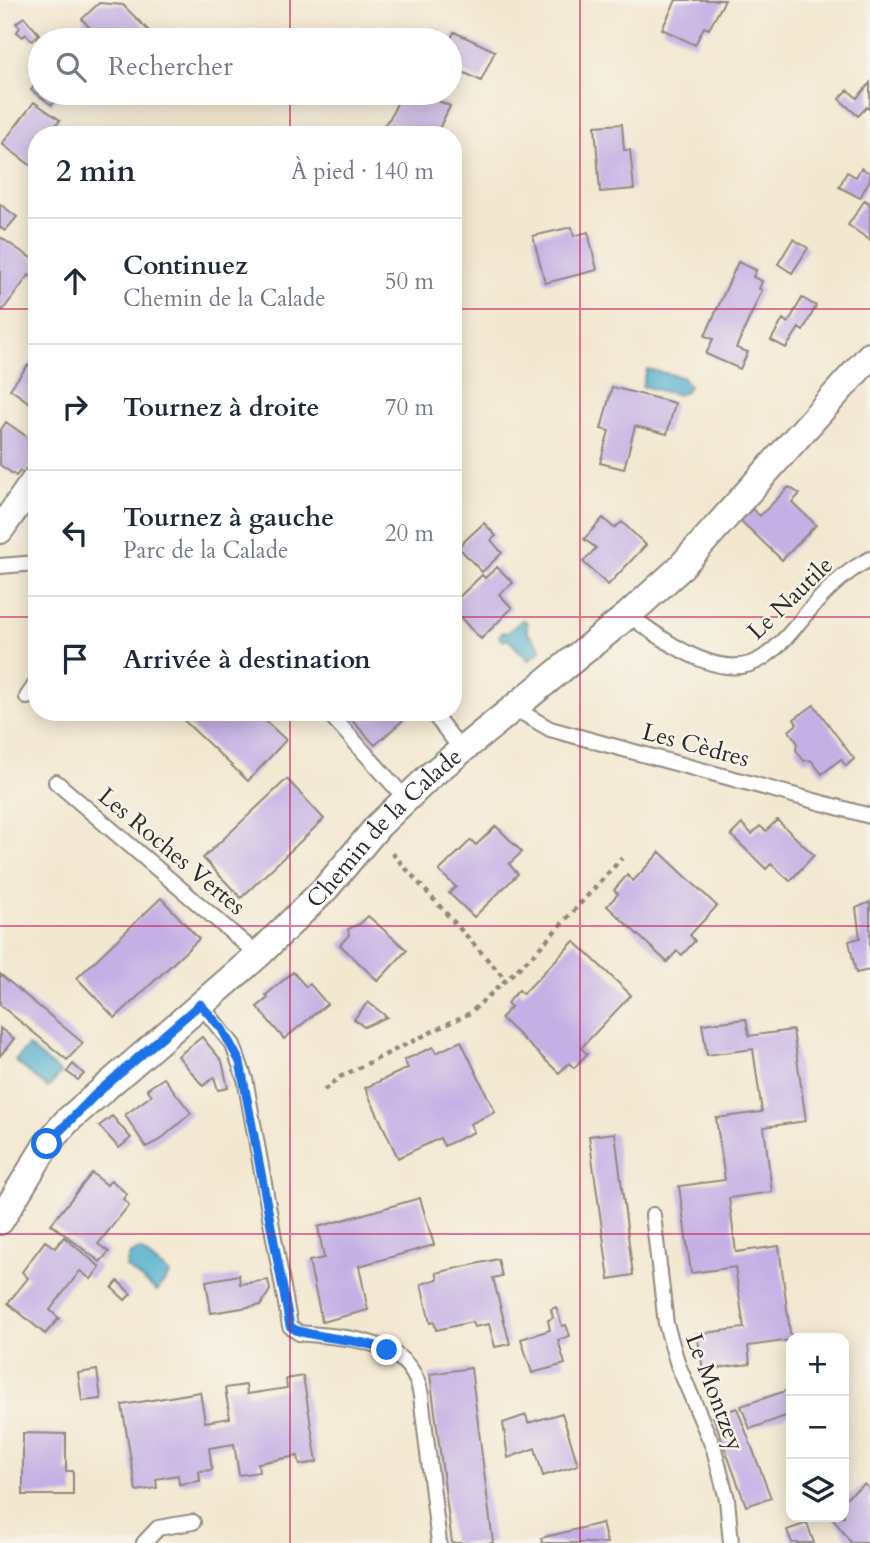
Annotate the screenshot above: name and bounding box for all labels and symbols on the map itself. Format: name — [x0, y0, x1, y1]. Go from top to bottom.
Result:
street label: Le Nautile — [740, 549, 840, 647]
street label: Les Cèdres — [639, 715, 753, 776]
street label: Chemin de la Calade — [299, 741, 469, 916]
street label: Les Roches Vertes — [91, 780, 252, 923]
route start — [31, 1128, 62, 1159]
street label: Le Montzey — [677, 1329, 752, 1456]
route end — [371, 1334, 402, 1365]

